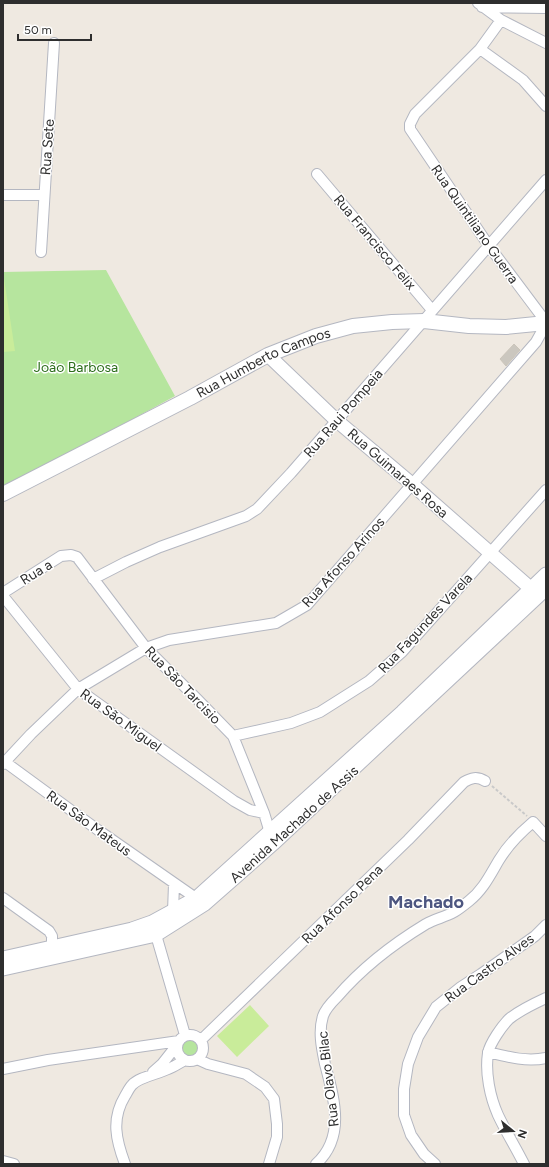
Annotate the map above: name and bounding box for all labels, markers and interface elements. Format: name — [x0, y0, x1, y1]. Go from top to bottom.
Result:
scale bar — [18, 16, 91, 42]
text: 50 m — [24, 23, 52, 37]
street label: Rua Sete — [37, 118, 58, 176]
street label: Rua Quintiliano Guerra — [427, 162, 522, 287]
street label: Rua Francisco Felix — [330, 191, 420, 294]
street label: Rua Humberto Campos — [193, 324, 332, 402]
park label: João Barbosa — [34, 359, 118, 376]
street label: Rua Raui Pompeia — [300, 366, 387, 461]
street label: Rua Guimaraes Rosa — [344, 425, 452, 522]
street label: Rua Afonso Arinos — [298, 514, 388, 611]
street label: Rua a — [17, 556, 55, 589]
street label: Rua Fagundes Varela — [375, 570, 476, 677]
street label: Rua São Tarcisio — [141, 643, 224, 728]
street label: Rua São Miguel — [77, 685, 165, 756]
street label: Avenida Machado de Assis — [227, 762, 362, 887]
street label: Rua São Mateus — [43, 787, 134, 860]
street label: Rua Afonso Pena — [298, 861, 387, 947]
district label: Machado — [388, 891, 464, 913]
street label: Rua Castro Alves — [441, 930, 537, 1007]
street label: Rua Olavo Bilac — [314, 1030, 343, 1128]
north arrow — [493, 1111, 533, 1151]
text: N — [515, 1128, 530, 1140]

